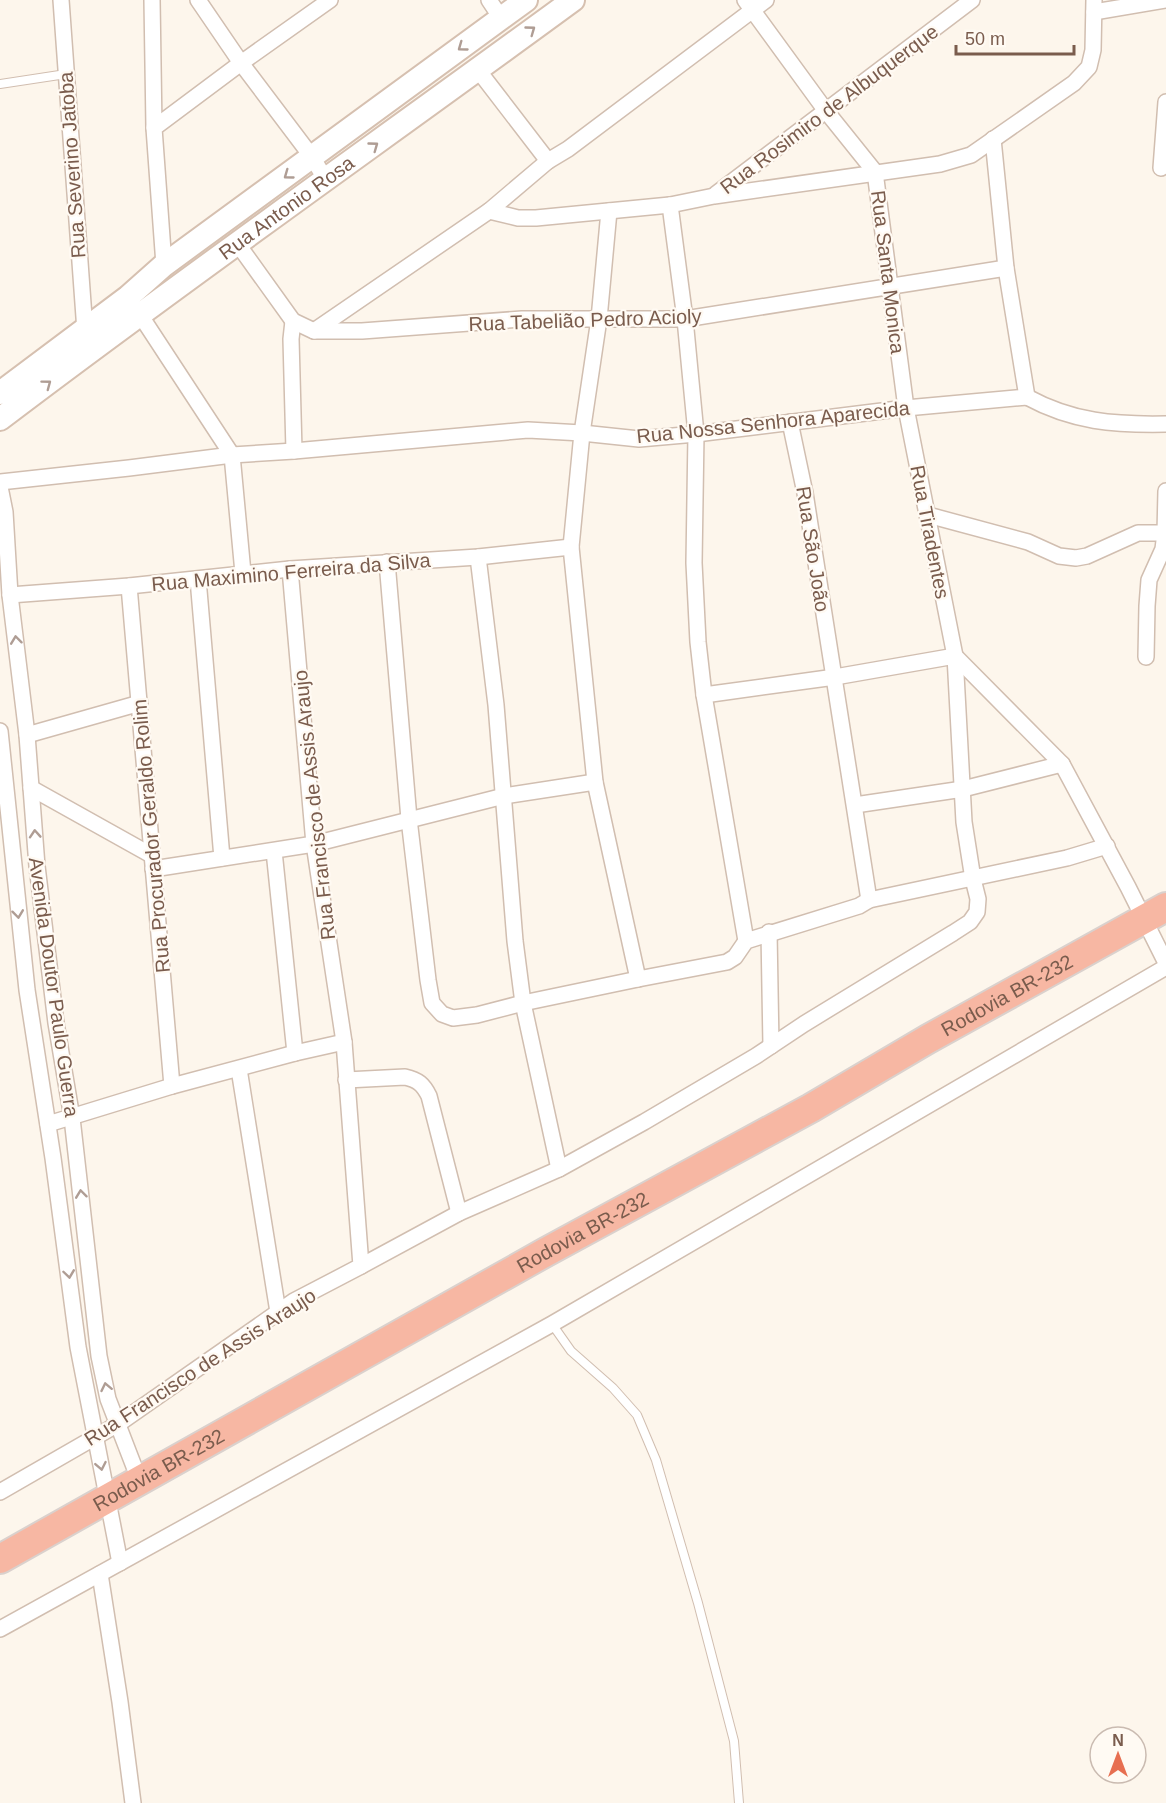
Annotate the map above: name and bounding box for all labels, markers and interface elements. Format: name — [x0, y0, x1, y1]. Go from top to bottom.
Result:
scale bar — [956, 18, 1074, 56]
street label: Rua Rosimiro de Albuquerque — [716, 20, 942, 198]
one-way arrow — [525, 27, 536, 38]
text: 50 m — [965, 29, 1005, 49]
one-way arrow — [457, 40, 468, 51]
street label: Rua Severino Jatoba — [54, 70, 89, 259]
one-way arrow — [368, 142, 379, 153]
street label: Rua Antonio Rosa — [215, 151, 359, 264]
one-way arrow — [283, 167, 294, 178]
street label: Rua Santa Monica — [867, 189, 909, 356]
street label: Rua Tabelião Pedro Acioly — [468, 305, 702, 335]
one-way arrow — [40, 380, 51, 391]
street label: Rua Nossa Senhora Aparecida — [635, 397, 912, 447]
street label: Rua Tiradentes — [906, 463, 954, 601]
street label: Rua São João — [792, 485, 834, 613]
street label: Rua Maximino Ferreira da Silva — [151, 549, 432, 595]
one-way arrow — [10, 635, 23, 644]
street label: Rua Francisco de Assis Araujo — [289, 669, 339, 941]
street label: Rua Procurador Geraldo Rolim — [128, 698, 174, 974]
one-way arrow — [28, 829, 41, 838]
street label: Avenida Doutor Paulo Guerra — [25, 856, 83, 1119]
one-way arrow — [12, 910, 24, 919]
street label: Rodovia BR-232 — [937, 950, 1076, 1040]
street label: Rodovia BR-232 — [513, 1187, 652, 1277]
one-way arrow — [75, 1189, 87, 1198]
one-way arrow — [62, 1269, 74, 1279]
street label: Rua Francisco de Assis Araujo — [80, 1284, 320, 1450]
one-way arrow — [100, 1382, 113, 1392]
street label: Rodovia BR-232 — [89, 1424, 228, 1515]
one-way arrow — [95, 1461, 107, 1471]
north arrow — [1088, 1725, 1148, 1785]
text: N — [1112, 1732, 1124, 1749]

